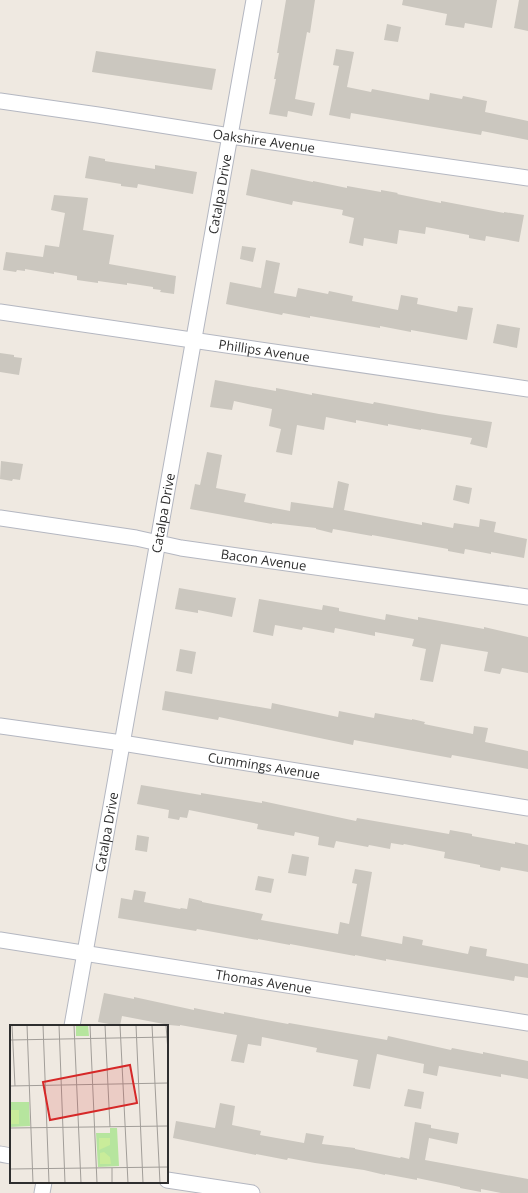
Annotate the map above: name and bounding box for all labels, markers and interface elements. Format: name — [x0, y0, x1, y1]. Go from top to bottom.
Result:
street label: Oakshire Avenue — [212, 124, 316, 157]
street label: Catalpa Drive — [204, 153, 236, 235]
street label: Phillips Avenue — [217, 335, 311, 366]
street label: Catalpa Drive — [147, 472, 179, 554]
street label: Bacon Avenue — [220, 545, 308, 575]
street label: Cummings Avenue — [207, 748, 321, 784]
street label: Catalpa Drive — [90, 791, 122, 874]
street label: Thomas Avenue — [214, 965, 313, 998]
inset map — [10, 1025, 168, 1183]

